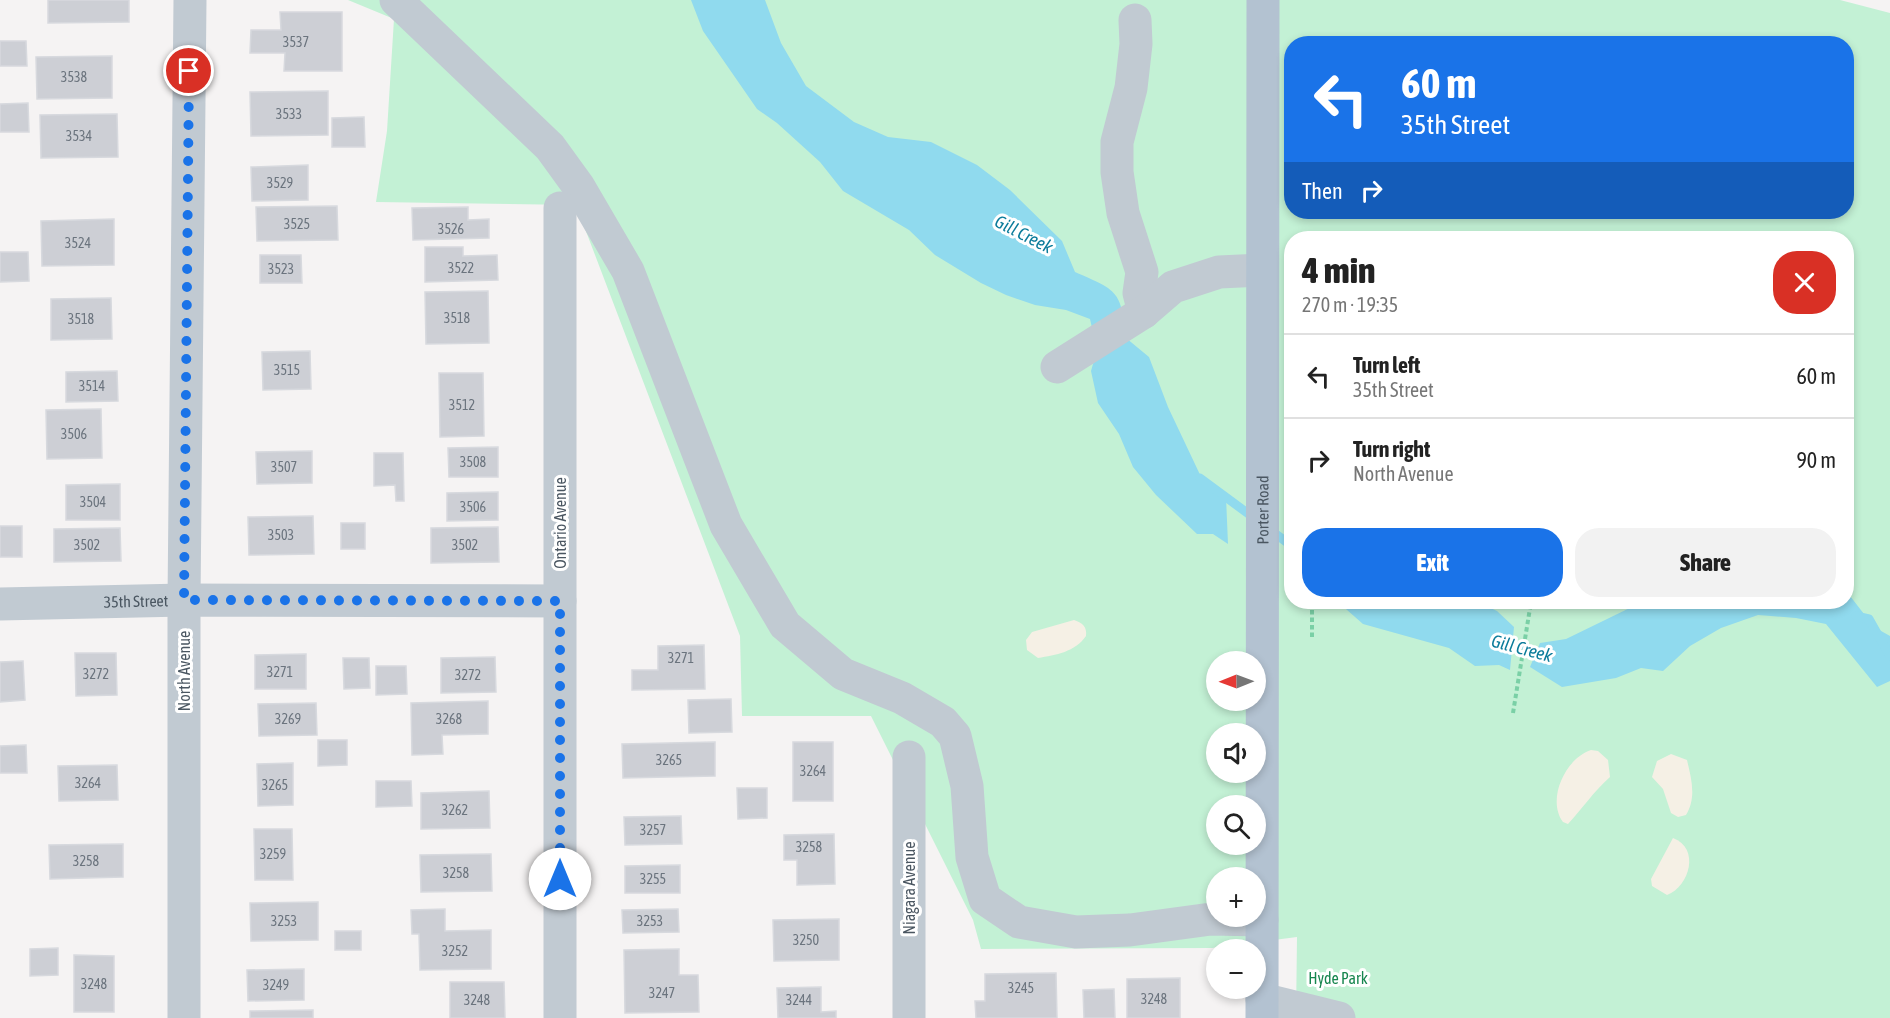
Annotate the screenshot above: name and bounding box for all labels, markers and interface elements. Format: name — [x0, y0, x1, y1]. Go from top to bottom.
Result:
house number: 3537 — [283, 34, 309, 50]
pin — [163, 45, 214, 96]
icon: arrive — [172, 54, 205, 87]
text: 60 m — [1401, 59, 1476, 107]
icon: left — [1302, 60, 1380, 138]
house number: 3538 — [61, 69, 88, 85]
house number: 3533 — [276, 106, 302, 122]
text: 35th Street — [1401, 109, 1510, 140]
house number: 3534 — [66, 128, 93, 144]
icon: right — [1355, 174, 1388, 207]
house number: 3529 — [267, 175, 293, 191]
text: Then — [1302, 178, 1343, 204]
water label: Gill Creek — [991, 210, 1058, 258]
house number: 3525 — [284, 216, 310, 232]
house number: 3526 — [438, 221, 465, 237]
house number: 3524 — [65, 235, 92, 251]
text: 4 min — [1302, 249, 1376, 291]
button: close — [1773, 251, 1836, 314]
house number: 3522 — [448, 260, 474, 276]
house number: 3523 — [268, 261, 294, 277]
text: 270 m · 19:35 — [1302, 293, 1398, 316]
house number: 3518 — [444, 310, 471, 326]
house number: 3518 — [68, 311, 95, 327]
text: Turn left — [1353, 352, 1420, 378]
icon: left — [1302, 360, 1335, 393]
house number: 3515 — [274, 362, 300, 378]
text: 60 m — [1796, 363, 1836, 389]
house number: 3514 — [79, 378, 106, 394]
text: 35th Street — [1353, 378, 1434, 401]
house number: 3512 — [449, 397, 475, 413]
house number: 3506 — [61, 426, 88, 442]
text: Turn right — [1353, 436, 1430, 462]
icon: right — [1302, 444, 1335, 477]
text: 90 m — [1796, 447, 1836, 473]
house number: 3508 — [460, 454, 487, 470]
house number: 3507 — [271, 459, 297, 475]
text: North Avenue — [1353, 462, 1453, 485]
street label: Porter Road — [1253, 475, 1272, 545]
street label: Ontario Avenue — [551, 477, 569, 569]
house number: 3504 — [80, 494, 107, 510]
house number: 3506 — [460, 499, 487, 515]
house number: 3503 — [268, 527, 294, 543]
button: Exit — [1302, 528, 1563, 597]
button: Share — [1575, 528, 1836, 597]
house number: 3502 — [74, 537, 100, 553]
house number: 3502 — [452, 537, 478, 553]
street label: 35th Street — [103, 591, 169, 611]
water label: Gill Creek — [1489, 630, 1556, 667]
street label: North Avenue — [175, 631, 193, 711]
house number: 3271 — [668, 650, 694, 666]
north arrow — [1206, 651, 1266, 711]
map controls — [1206, 651, 1266, 999]
house number: 3271 — [267, 664, 293, 680]
house number: 3272 — [83, 666, 109, 682]
house number: 3272 — [455, 667, 481, 683]
house number: 3269 — [275, 711, 301, 727]
house number: 3268 — [436, 711, 463, 727]
button: sound — [1206, 723, 1266, 783]
house number: 3265 — [656, 752, 682, 768]
house number: 3264 — [800, 763, 827, 779]
house number: 3264 — [75, 775, 102, 791]
house number: 3265 — [262, 777, 288, 793]
button: search — [1206, 795, 1266, 855]
house number: 3262 — [442, 802, 468, 818]
house number: 3257 — [640, 822, 666, 838]
house number: 3258 — [796, 839, 823, 855]
street label: Niagara Avenue — [900, 842, 919, 934]
house number: 3259 — [260, 846, 286, 862]
position arrow — [528, 847, 592, 911]
house number: 3258 — [73, 853, 100, 869]
house number: 3258 — [443, 865, 470, 881]
button: + — [1206, 867, 1266, 927]
house number: 3255 — [640, 871, 666, 887]
house number: 3253 — [271, 913, 297, 929]
house number: 3253 — [637, 913, 663, 929]
house number: 3250 — [793, 932, 820, 948]
button: − — [1206, 939, 1266, 999]
house number: 3252 — [442, 943, 468, 959]
park label: Hyde Park — [1308, 969, 1368, 988]
house number: 3248 — [81, 976, 108, 992]
house number: 3249 — [263, 977, 289, 993]
house number: 3245 — [1008, 980, 1034, 996]
house number: 3247 — [649, 985, 675, 1001]
house number: 3248 — [1141, 991, 1168, 1007]
house number: 3248 — [464, 992, 491, 1008]
house number: 3244 — [786, 992, 813, 1008]

